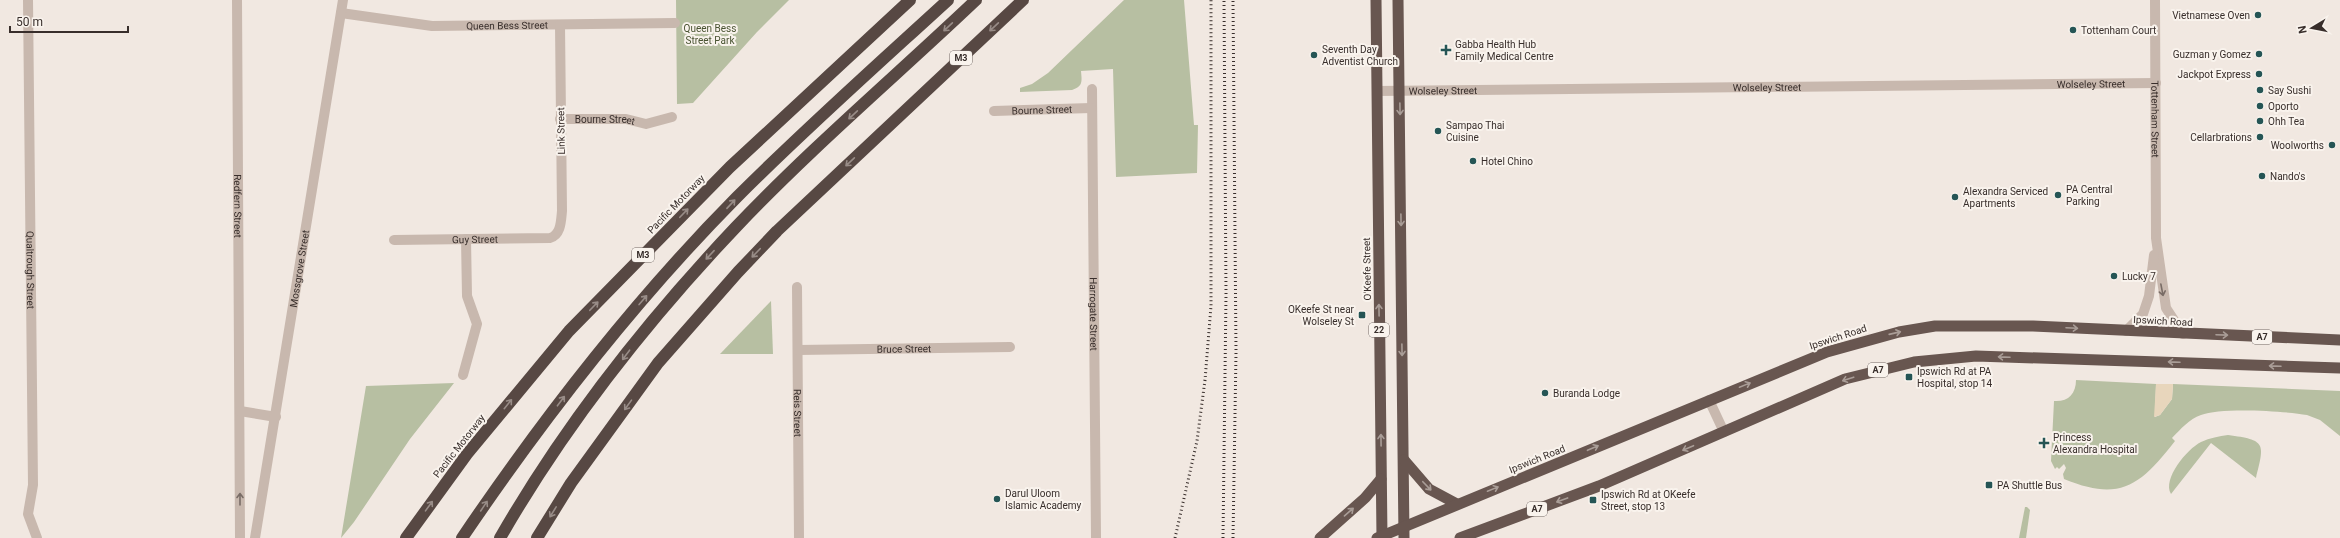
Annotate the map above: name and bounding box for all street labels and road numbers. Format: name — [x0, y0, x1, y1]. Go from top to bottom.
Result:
street label: Queen Bess Street — [466, 19, 548, 31]
road number: M3 — [950, 51, 972, 65]
street label: Wolseley Street — [2057, 78, 2125, 90]
street label: Tottenham Street — [2150, 80, 2161, 158]
street label: Wolseley Street — [1733, 81, 1801, 93]
street label: Wolseley Street — [1409, 84, 1477, 96]
street label: Bourne Street — [1012, 103, 1072, 116]
street label: Link Street — [555, 107, 567, 155]
street label: Bourne Street — [575, 114, 636, 127]
street label: Pacific Motorway — [645, 172, 707, 236]
street label: Redfern Street — [232, 174, 244, 238]
street label: Mossgrove Street — [287, 229, 311, 308]
street label: Qualtrough Street — [25, 231, 37, 309]
street label: Guy Street — [452, 233, 498, 245]
street label: O'Keefe Street — [1361, 237, 1373, 301]
road number: M3 — [632, 248, 654, 262]
street label: Harrogate Street — [1088, 277, 1100, 351]
street label: Ipswich Road — [2133, 314, 2193, 328]
road number: 22 — [1369, 323, 1389, 337]
street label: Ipswich Road — [1808, 323, 1868, 351]
road number: A7 — [2252, 330, 2272, 344]
street label: Bruce Street — [877, 343, 931, 354]
road number: A7 — [1868, 363, 1888, 377]
street label: Reis Street — [792, 389, 804, 437]
street label: Pacific Motorway — [431, 412, 487, 480]
street label: Ipswich Road — [1507, 443, 1567, 475]
road number: A7 — [1527, 502, 1547, 516]

